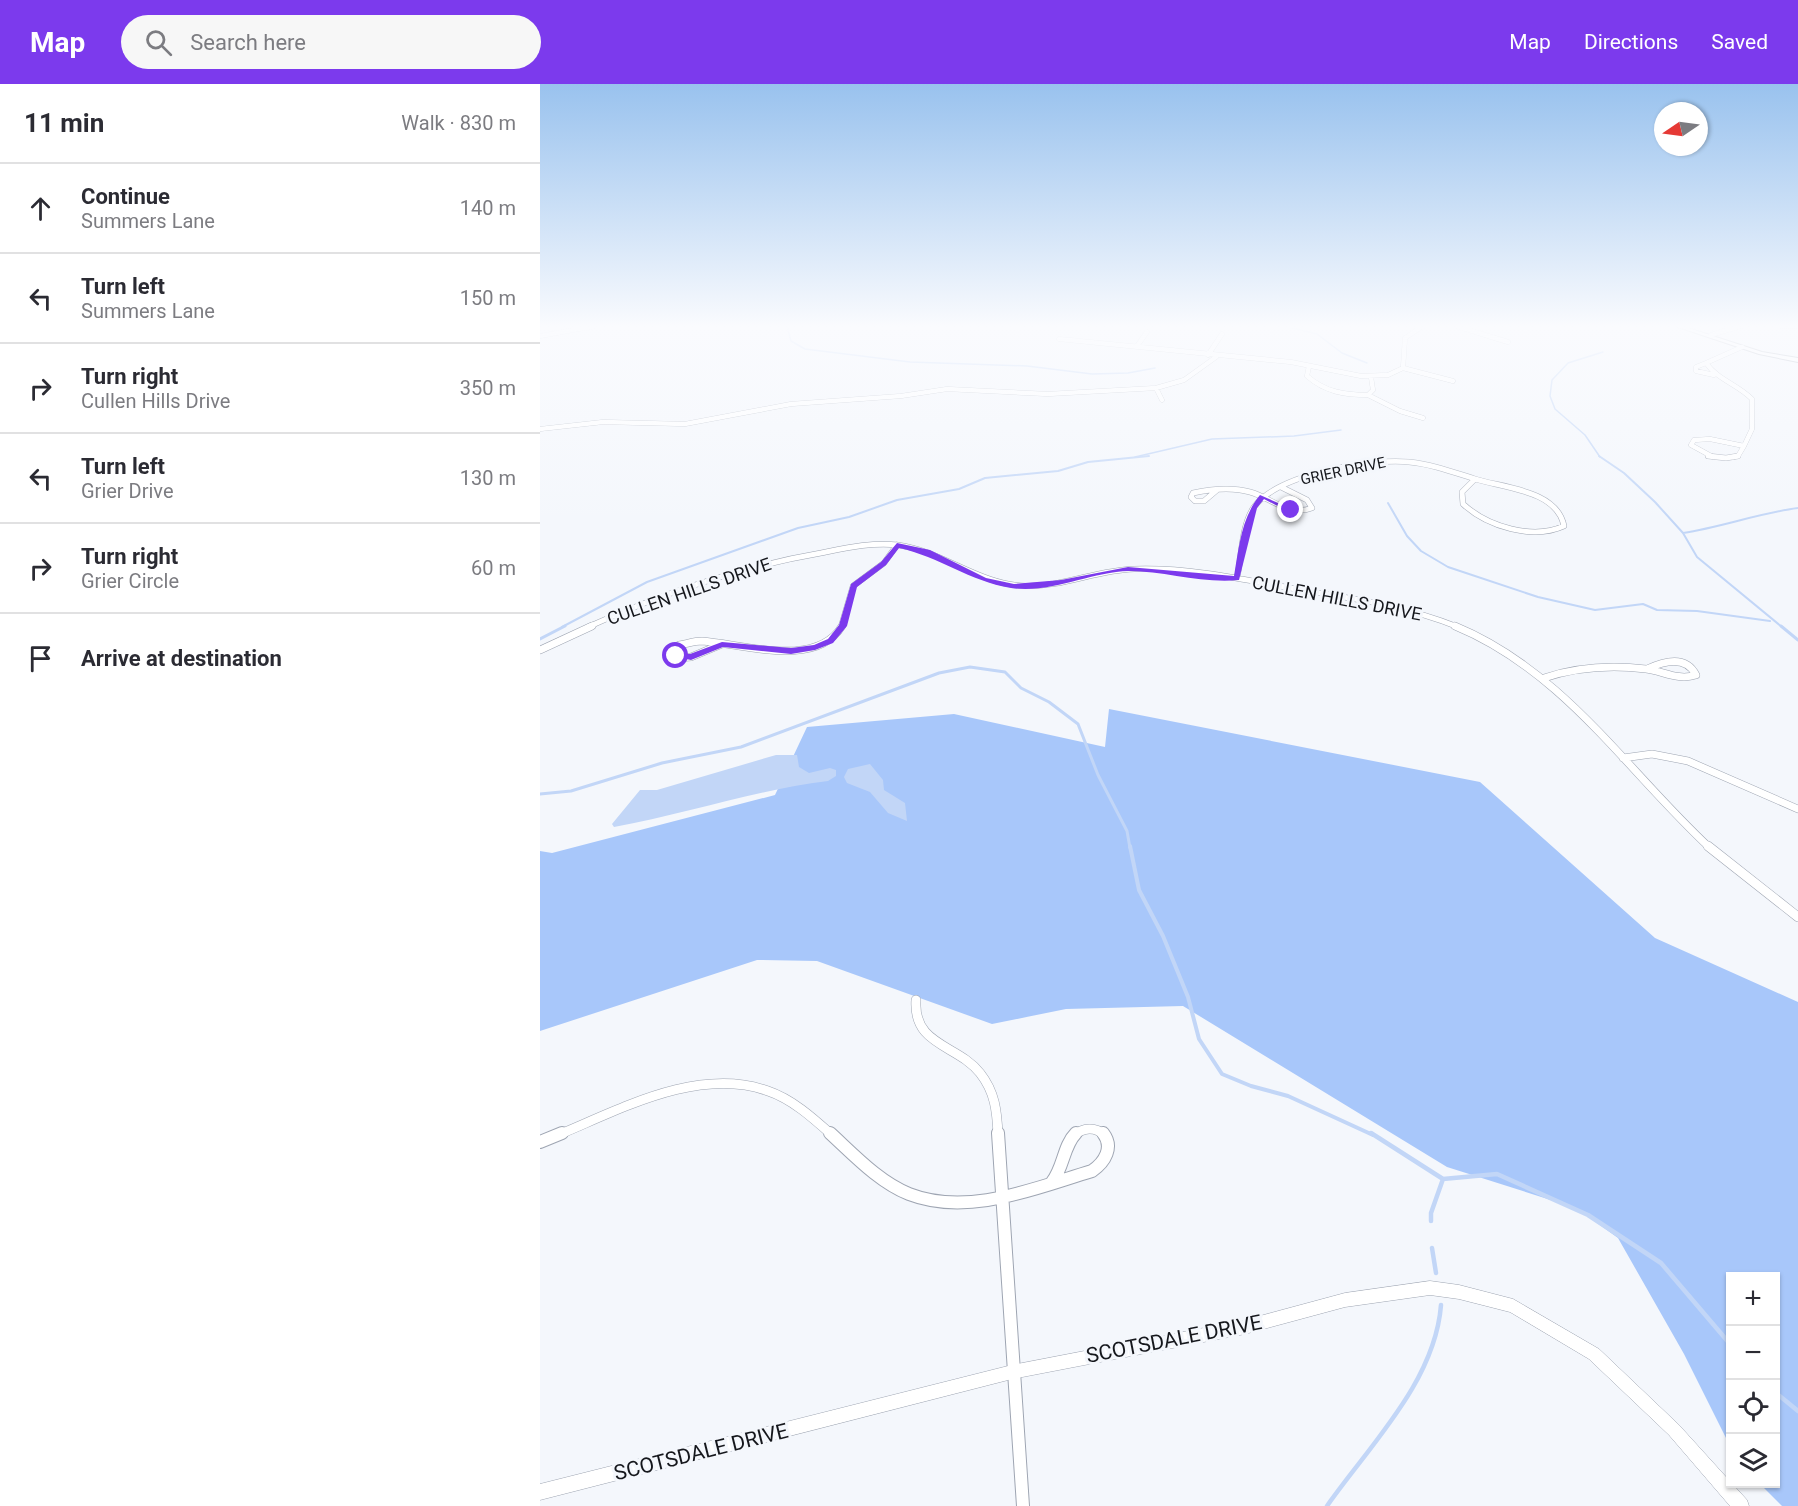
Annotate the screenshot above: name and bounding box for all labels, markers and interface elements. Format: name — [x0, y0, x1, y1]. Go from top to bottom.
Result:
search box — [121, 15, 541, 69]
text: Map — [30, 26, 85, 59]
icon: search — [142, 26, 175, 59]
text: Search here — [190, 30, 306, 55]
text: Map — [1509, 30, 1551, 54]
text: Directions — [1584, 30, 1678, 54]
text: Saved — [1711, 30, 1768, 54]
north arrow — [1654, 102, 1708, 156]
text: 11 min — [24, 108, 104, 138]
text: Walk · 830 m — [401, 111, 516, 135]
text: Continue — [81, 184, 170, 209]
icon: ahead — [24, 192, 57, 225]
text: 140 m — [460, 196, 516, 220]
text: Summers Lane — [81, 209, 215, 233]
text: Turn left — [81, 274, 165, 299]
icon: left — [24, 282, 57, 315]
text: 150 m — [460, 286, 516, 310]
text: Summers Lane — [81, 299, 215, 323]
text: Turn right — [81, 364, 178, 389]
icon: right — [24, 372, 57, 405]
text: 350 m — [460, 376, 516, 400]
text: Cullen Hills Drive — [81, 389, 230, 413]
street label: GRIER DRIVE — [1299, 453, 1388, 489]
text: Turn left — [81, 454, 165, 479]
icon: left — [24, 462, 57, 495]
text: 130 m — [460, 466, 516, 490]
text: Grier Drive — [81, 479, 174, 503]
route end — [1277, 496, 1303, 522]
text: Turn right — [81, 544, 178, 569]
icon: right — [24, 552, 57, 585]
street label: CULLEN HILLS DRIVE — [604, 553, 774, 629]
text: 60 m — [471, 556, 516, 580]
text: Grier Circle — [81, 569, 179, 593]
street label: CULLEN HILLS DRIVE — [1251, 571, 1423, 625]
icon: arrive — [24, 642, 57, 675]
route start — [662, 642, 688, 668]
text: Arrive at destination — [81, 646, 282, 671]
map controls — [1726, 1272, 1780, 1488]
button: + — [1726, 1272, 1780, 1326]
street label: SCOTSDALE DRIVE — [1084, 1310, 1264, 1368]
button: − — [1726, 1326, 1780, 1380]
button: locate — [1726, 1380, 1780, 1434]
street label: SCOTSDALE DRIVE — [611, 1419, 791, 1485]
button: layers — [1726, 1434, 1780, 1488]

